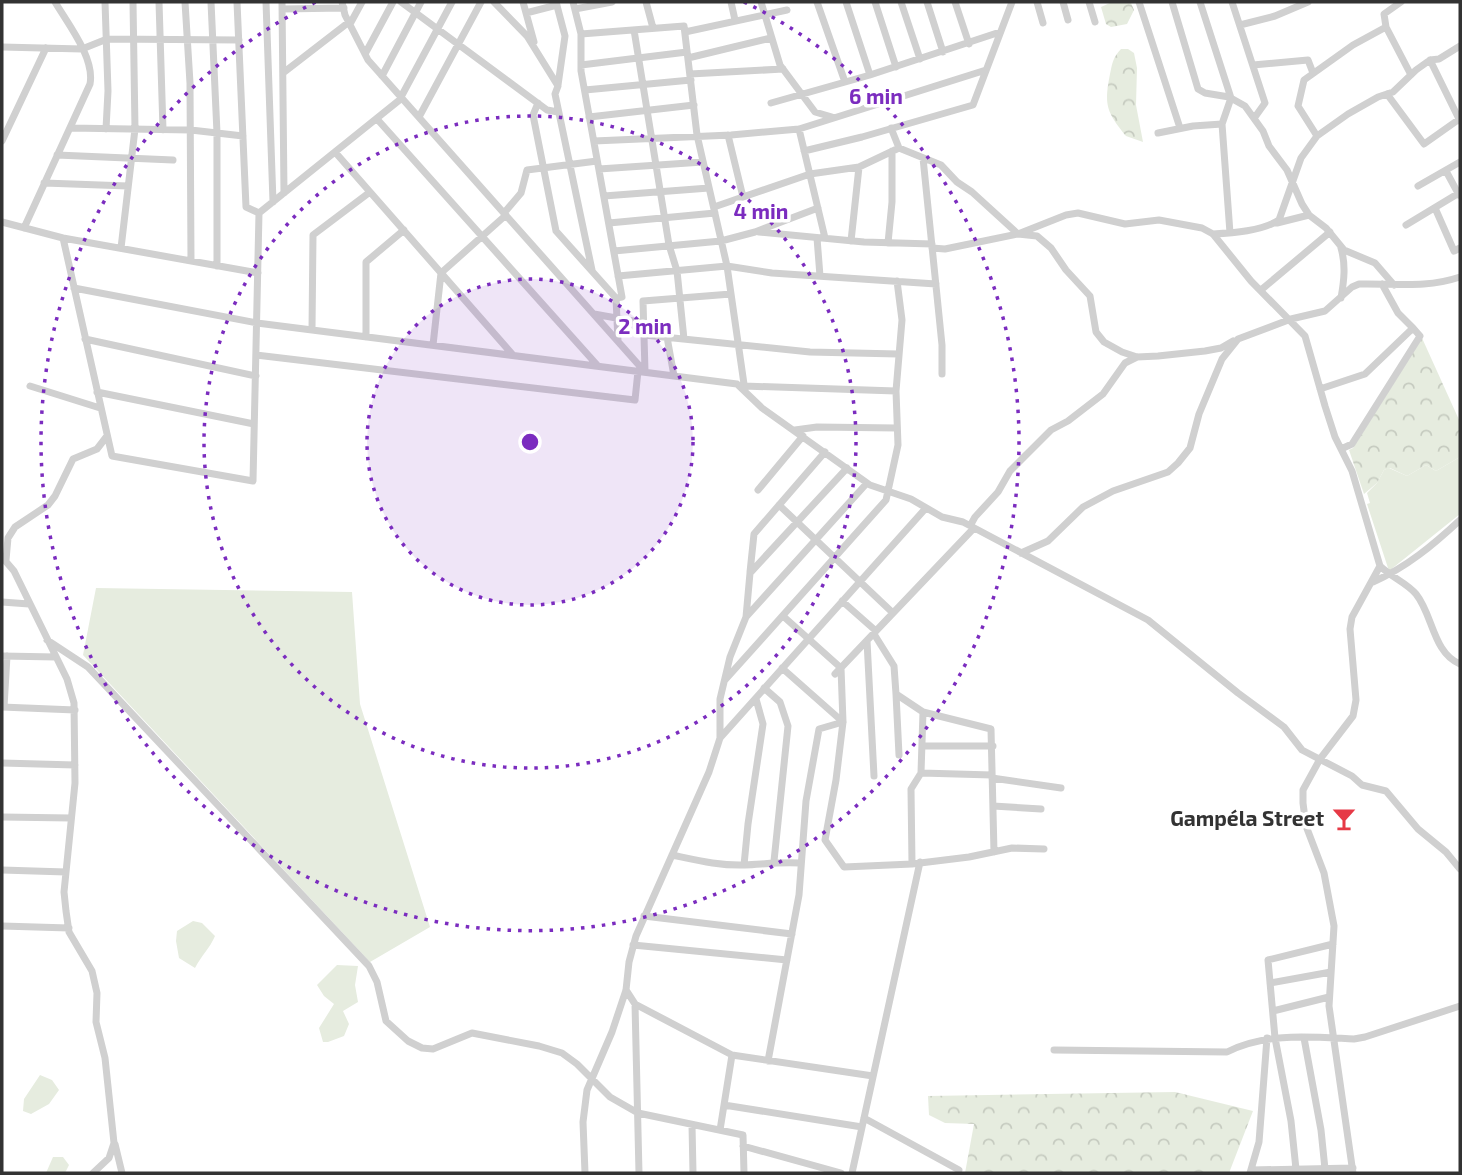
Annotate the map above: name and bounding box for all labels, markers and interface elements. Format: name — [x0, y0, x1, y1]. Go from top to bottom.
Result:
text: 6 min — [849, 83, 903, 108]
text: 4 min — [734, 198, 788, 223]
text: 2 min — [618, 313, 672, 338]
centre of rings — [518, 430, 542, 454]
place label: Gampéla Street — [1170, 805, 1324, 830]
bar icon: Gampéla Street — [1330, 805, 1358, 833]

